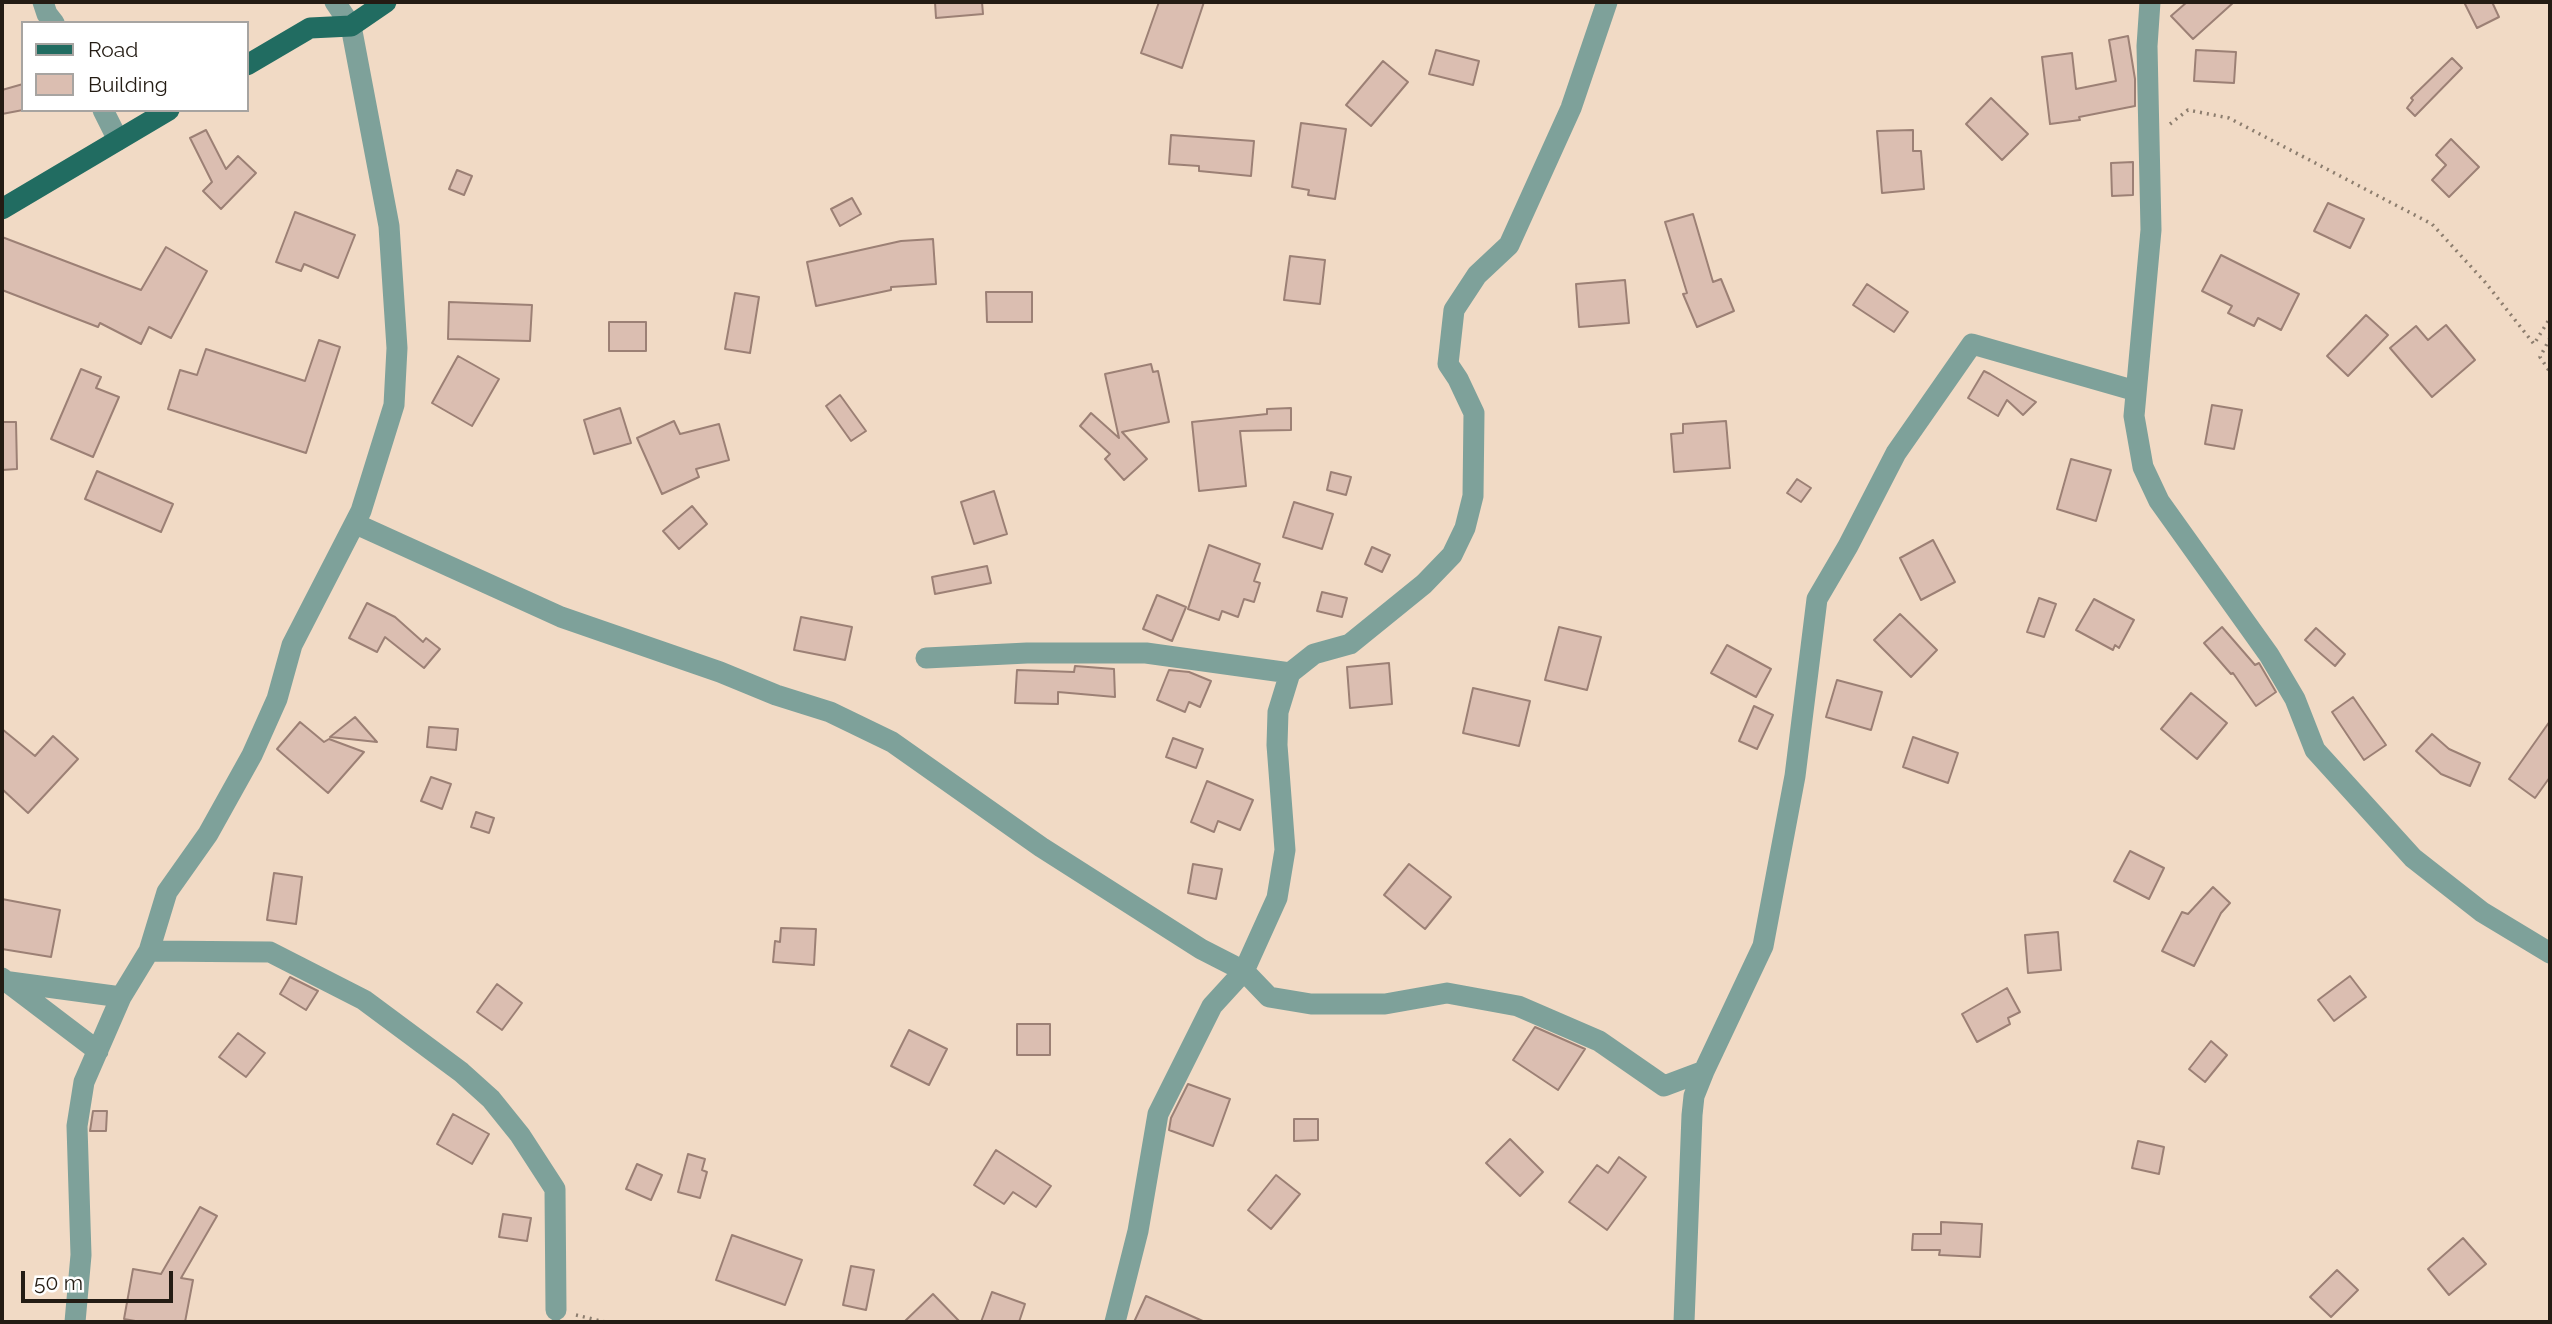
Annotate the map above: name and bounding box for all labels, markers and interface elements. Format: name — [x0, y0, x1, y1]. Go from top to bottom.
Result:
legend — [21, 21, 248, 112]
text: Road — [88, 37, 138, 62]
text: Building — [88, 72, 168, 97]
scale bar — [24, 1258, 177, 1302]
text: 50 m — [34, 1270, 83, 1295]

